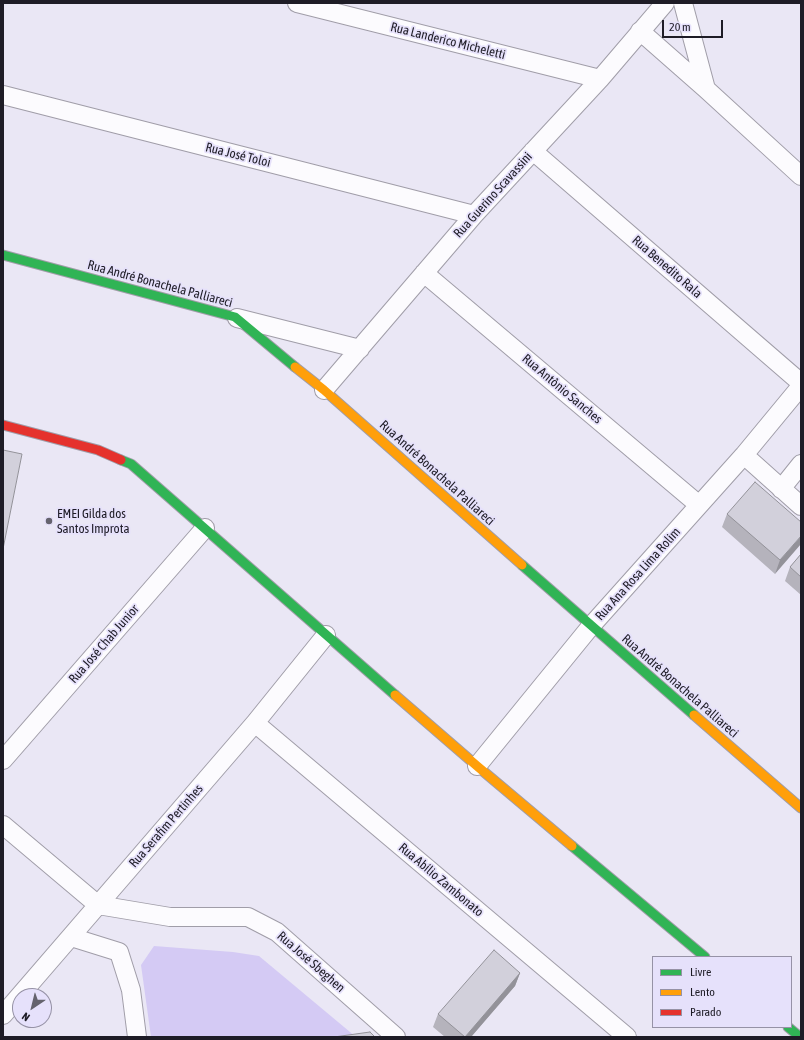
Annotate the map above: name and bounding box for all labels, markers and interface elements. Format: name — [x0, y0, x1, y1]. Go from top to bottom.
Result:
scale bar — [664, 12, 725, 38]
street label: Rua Landerico Micheletti — [389, 19, 507, 63]
text: 20 m — [669, 20, 691, 34]
street label: Rua José Toloi — [204, 139, 272, 171]
street label: Rua Guerino Scavassini — [450, 149, 536, 241]
street label: Rua Benedito Rala — [629, 232, 705, 302]
street label: Rua André Bonachela Palliareci — [86, 257, 234, 311]
street label: Rua Antônio Sanches — [519, 351, 605, 427]
street label: Rua André Bonachela Palliareci — [376, 417, 498, 529]
place label: EMEI Gilda dos Santos Improta — [57, 506, 129, 537]
marker: EMEI Gilda dos Santos Improta — [44, 516, 54, 526]
street label: Rua Ana Rosa Lima Rolim — [592, 524, 684, 624]
street label: Rua José Chab Junior — [66, 602, 142, 686]
street label: Rua André Bonachela Palliareci — [618, 631, 742, 741]
street label: Rua Serafim Pertinhes — [126, 781, 206, 871]
street label: Rua Abílio Zambonato — [395, 840, 487, 920]
street label: Rua José Sbeghen — [274, 928, 348, 996]
legend — [652, 956, 792, 1028]
text: Livre — [690, 965, 711, 979]
text: Lento — [690, 985, 715, 999]
north arrow — [12, 988, 52, 1028]
text: Parado — [690, 1005, 721, 1019]
text: N — [20, 1010, 32, 1024]

